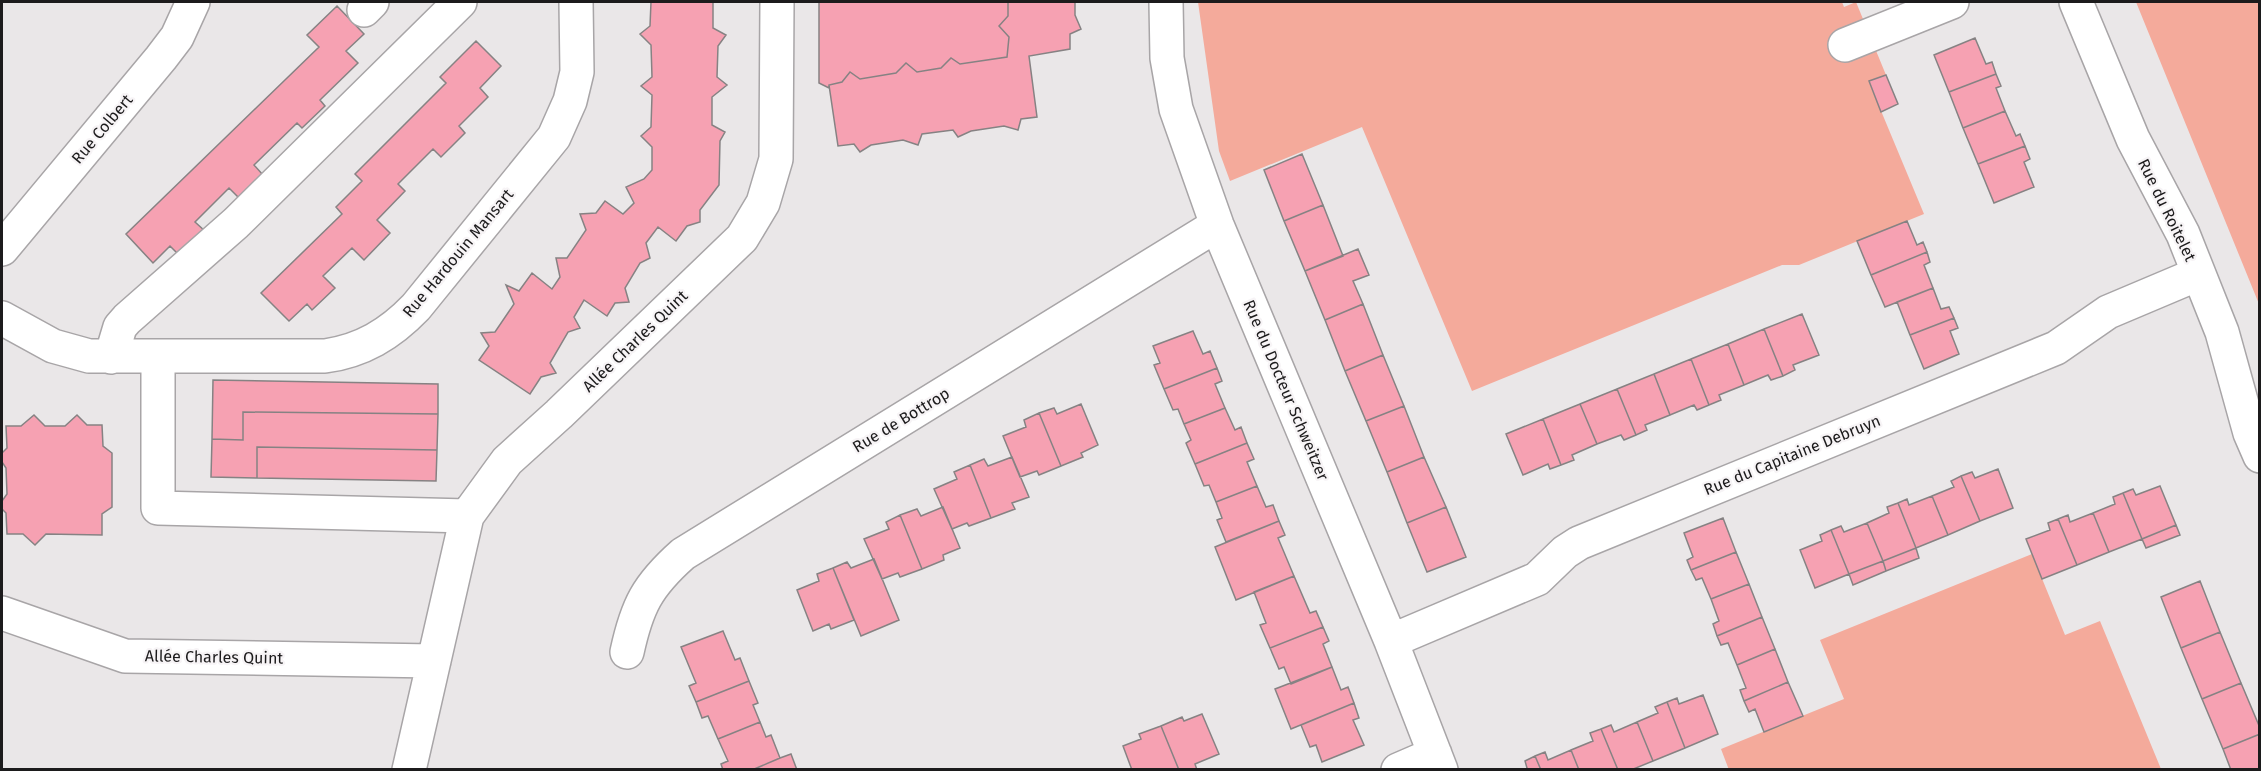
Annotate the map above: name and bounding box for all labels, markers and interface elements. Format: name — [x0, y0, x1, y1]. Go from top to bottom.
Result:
street label: Rue Colbert — [67, 90, 137, 168]
street label: Rue du Roitelet — [2134, 156, 2200, 265]
street label: Rue Hardouin Mansart — [399, 185, 518, 321]
street label: Allée Charles Quint — [579, 286, 691, 396]
street label: Rue du Docteur Schweitzer — [1239, 297, 1333, 484]
street label: Rue de Bottrop — [849, 384, 953, 456]
street label: Rue du Capitaine Debruyn — [1701, 411, 1883, 499]
street label: Allée Charles Quint — [145, 646, 284, 668]

